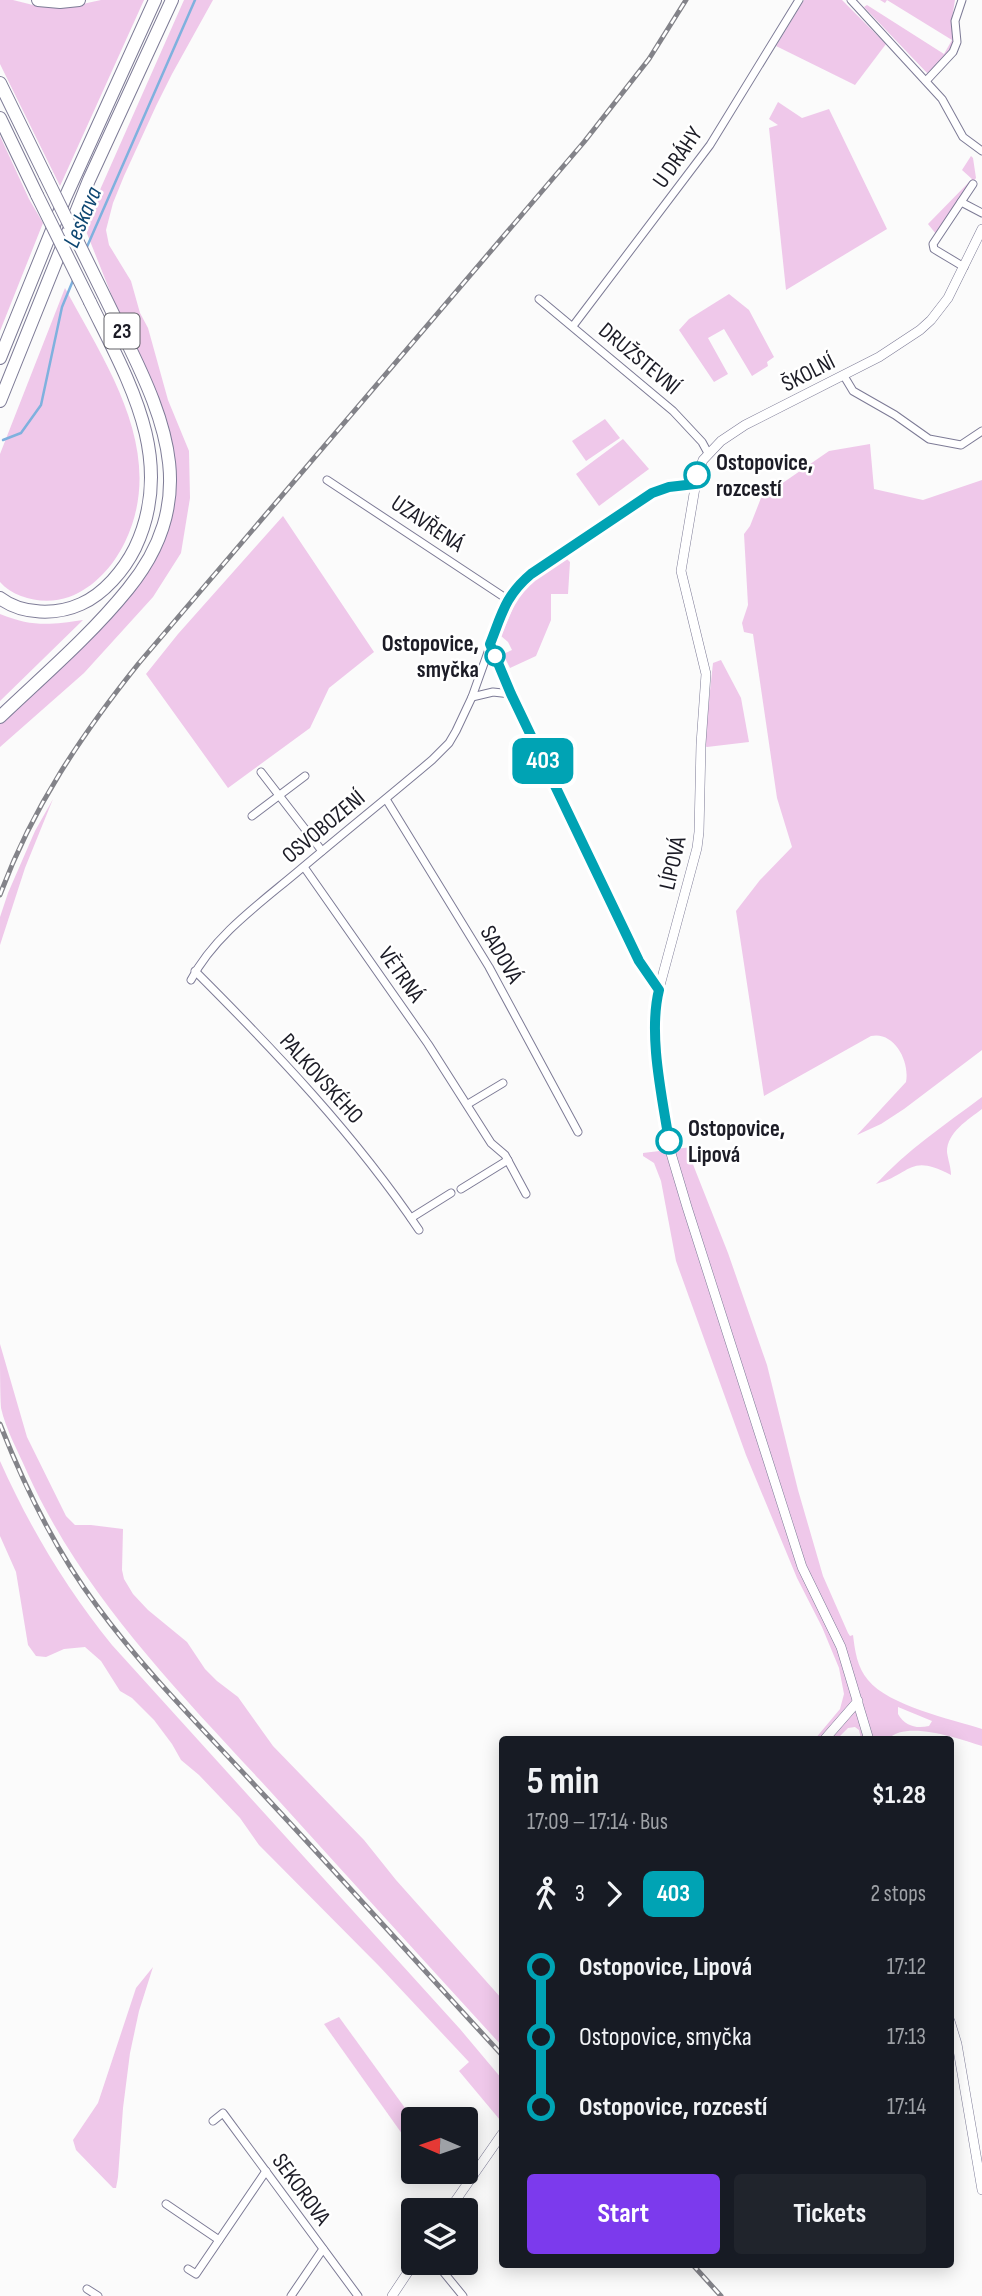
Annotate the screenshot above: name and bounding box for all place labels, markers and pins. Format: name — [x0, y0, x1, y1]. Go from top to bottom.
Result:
place label: Ostopovice, rozcestí — [716, 449, 813, 503]
marker: Ostopovice, rozcestí — [684, 462, 710, 488]
place label: Ostopovice, smyčka — [382, 630, 479, 684]
marker: Ostopovice, smyčka — [485, 646, 505, 666]
place label: Ostopovice, Lipová — [688, 1115, 785, 1169]
marker: Ostopovice, Lipová — [656, 1128, 682, 1154]

